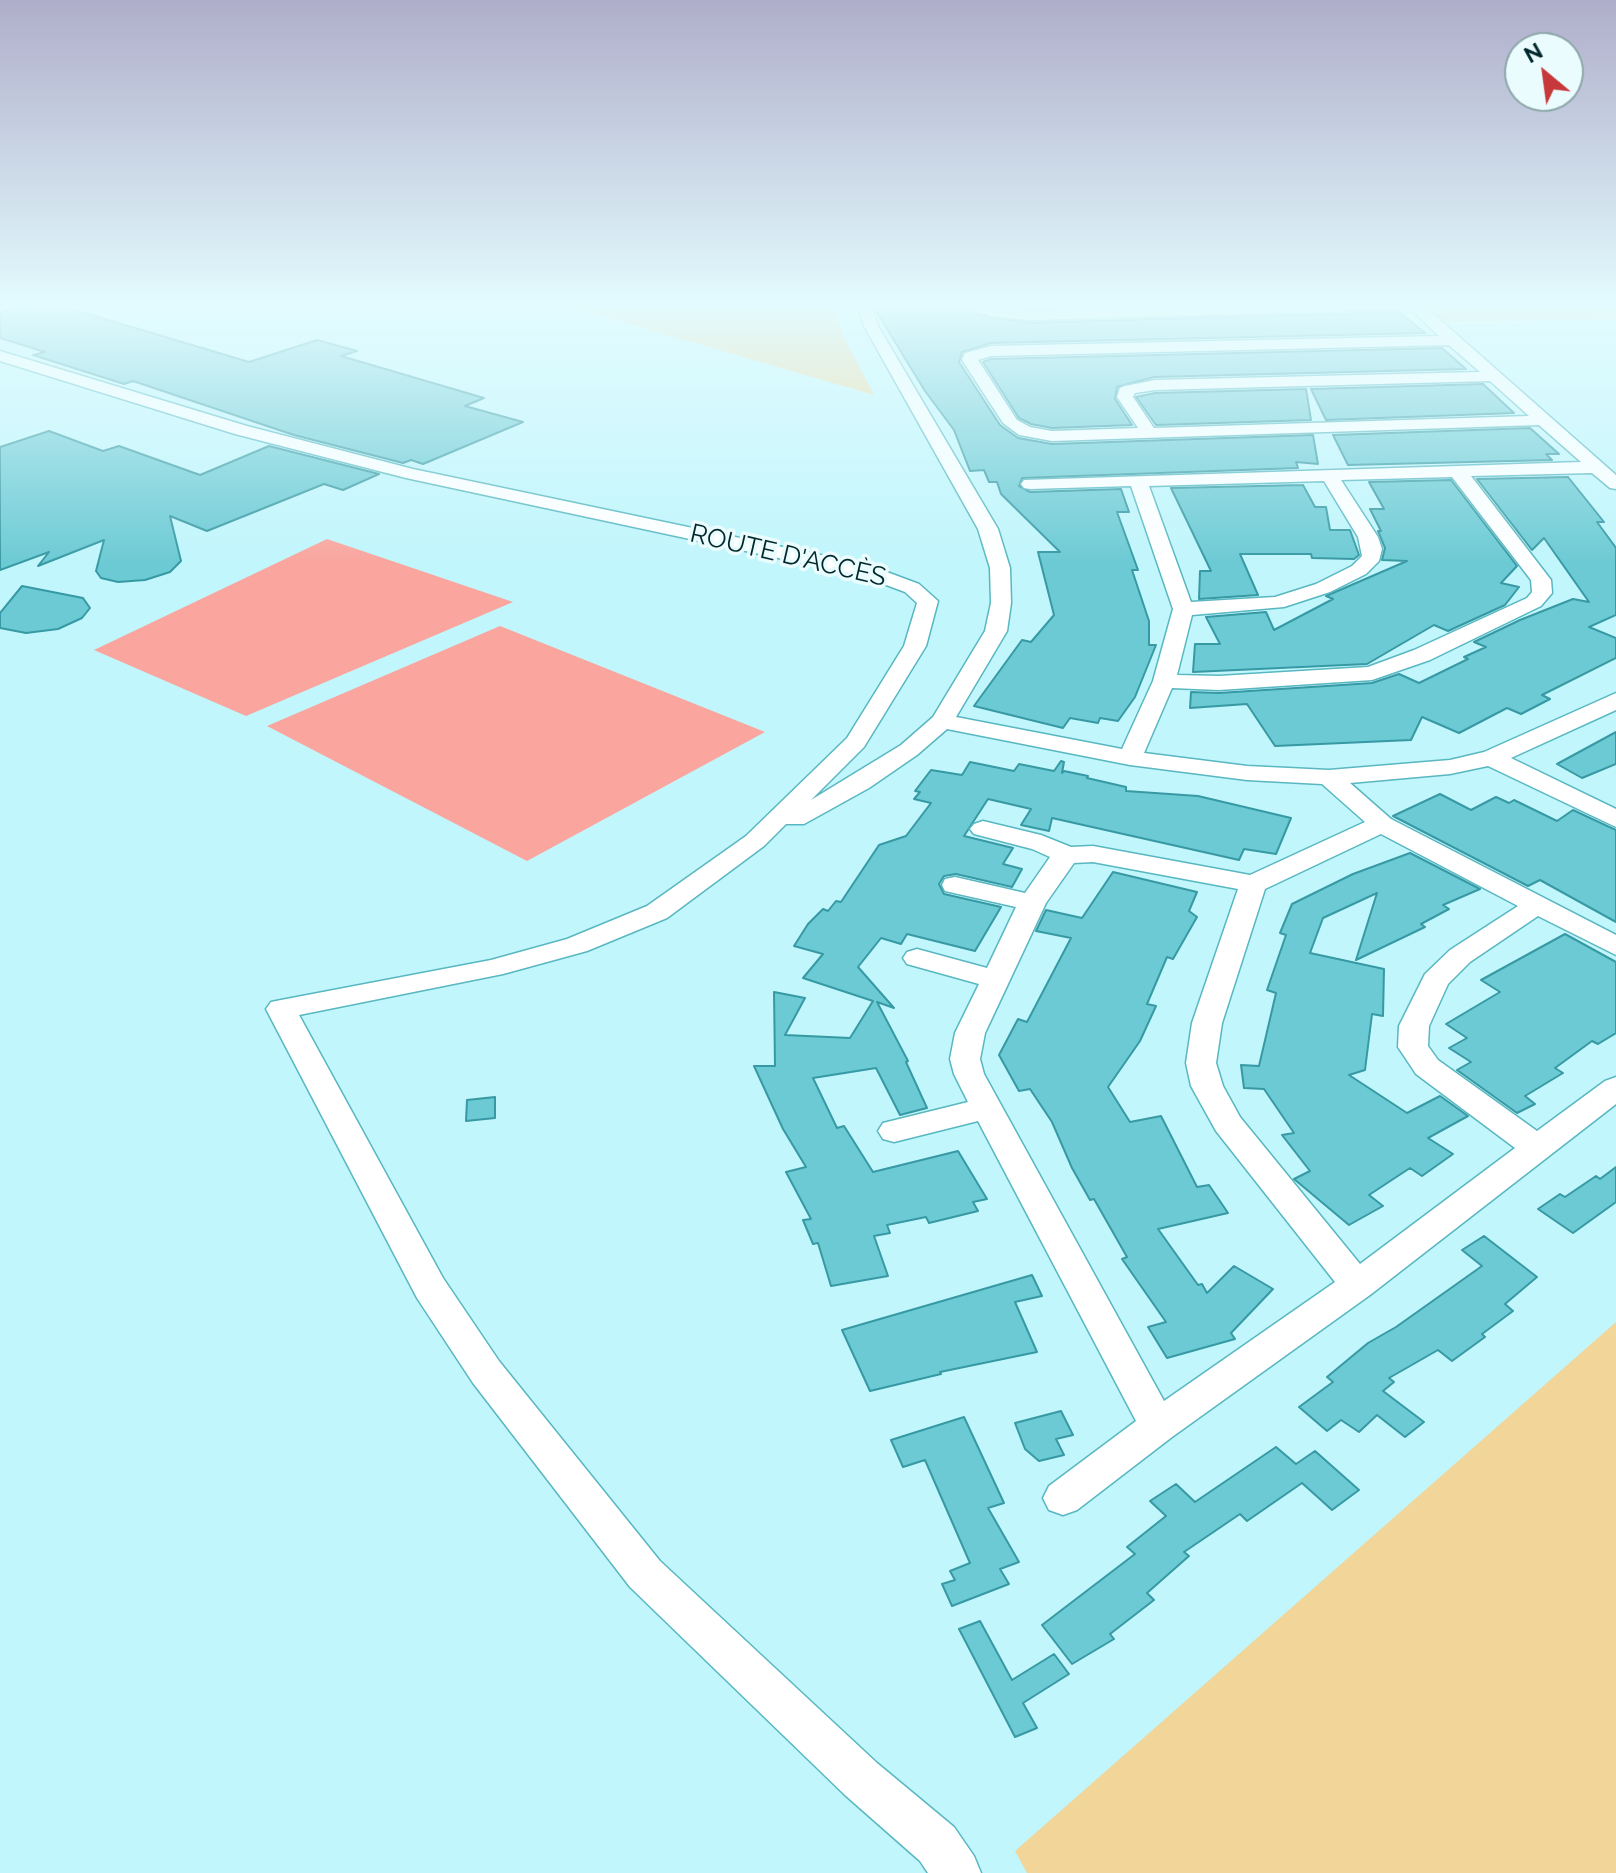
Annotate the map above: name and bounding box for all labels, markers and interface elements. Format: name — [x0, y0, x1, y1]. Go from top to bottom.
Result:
north arrow — [1504, 32, 1584, 112]
text: N — [1520, 37, 1547, 68]
street label: ROUTE D'ACCÈS — [687, 518, 889, 594]

